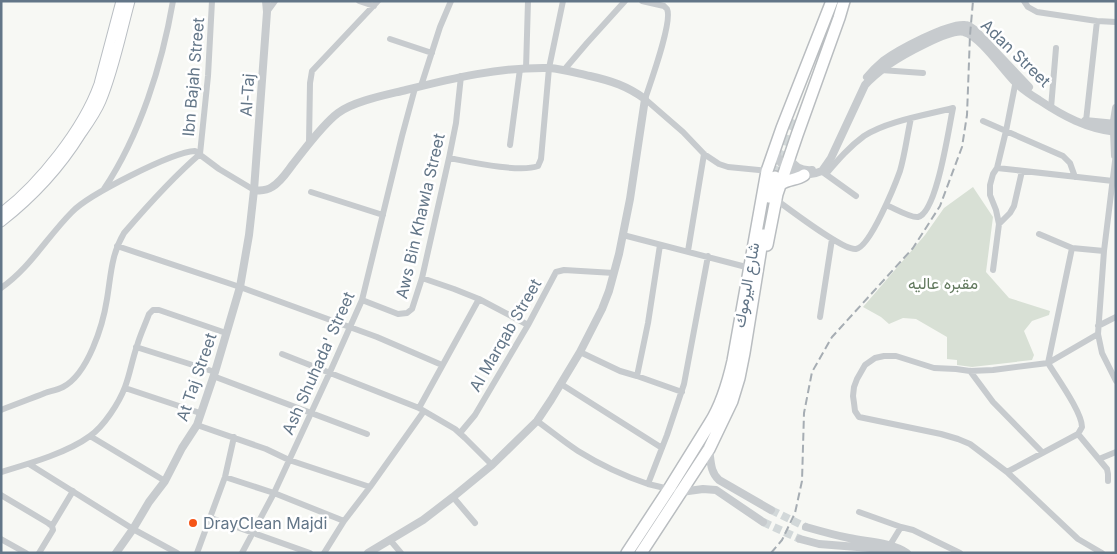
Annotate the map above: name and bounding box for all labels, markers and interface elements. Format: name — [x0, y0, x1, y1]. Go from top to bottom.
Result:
street label: Adan Street — [977, 15, 1055, 91]
street label: Ibn Bajah Street — [178, 17, 208, 137]
street label: Al-Taj — [236, 73, 258, 117]
street label: Aws Bin Khawla Street — [391, 131, 449, 301]
street label: شارع اليرموك — [729, 241, 765, 329]
park label: مقبره عاليه — [908, 273, 978, 294]
street label: Al Marqab Street — [465, 275, 545, 395]
street label: Ash Shuhada' Street — [277, 288, 359, 438]
street label: At Taj Street — [172, 330, 220, 424]
place label: DrayClean Majdi — [203, 513, 327, 533]
marker: DrayClean Majdi — [187, 517, 199, 529]

